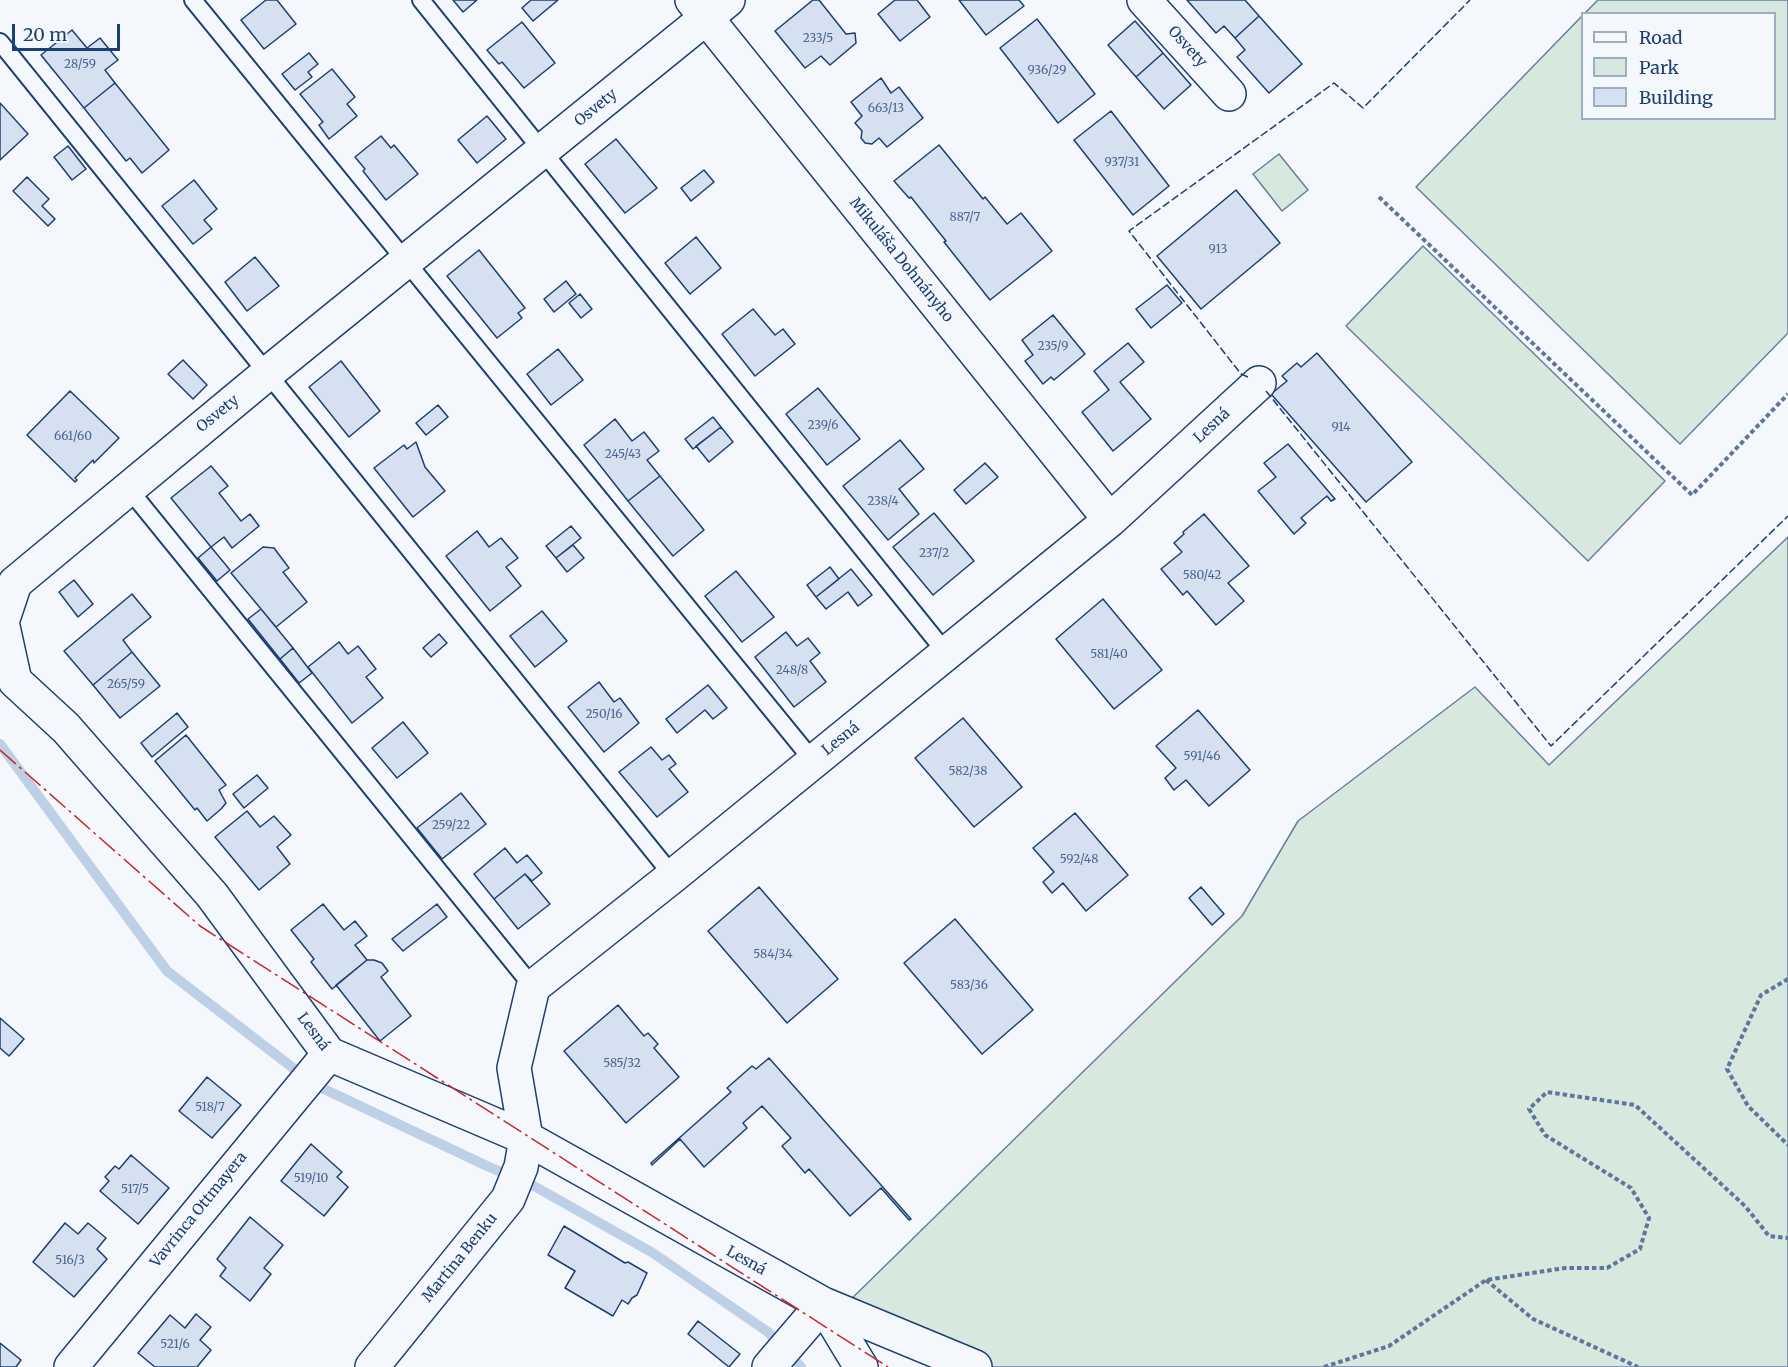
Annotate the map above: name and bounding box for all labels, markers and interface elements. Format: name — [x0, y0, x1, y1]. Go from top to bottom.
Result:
scale bar — [15, 12, 123, 50]
legend — [1581, 12, 1776, 120]
text: 20 m — [23, 23, 67, 46]
street label: Osvety — [1164, 23, 1210, 71]
text: Road — [1639, 26, 1683, 49]
house number: 233/5 — [803, 32, 833, 46]
text: Park — [1639, 56, 1679, 79]
house number: 28/59 — [64, 58, 96, 72]
house number: 936/29 — [1028, 64, 1066, 78]
street label: Osvety — [571, 86, 621, 130]
text: Building — [1639, 86, 1713, 109]
house number: 663/13 — [868, 102, 904, 116]
house number: 937/31 — [1105, 156, 1139, 170]
street label: Mikuláša Dohnányho — [845, 194, 957, 326]
house number: 887/7 — [950, 211, 980, 225]
house number: 913 — [1209, 243, 1227, 257]
house number: 235/9 — [1038, 340, 1068, 354]
street label: Osvety — [193, 392, 243, 436]
street label: Lesná — [1190, 405, 1234, 447]
house number: 239/6 — [808, 419, 838, 433]
house number: 914 — [1332, 421, 1350, 435]
house number: 661/60 — [54, 430, 92, 444]
house number: 245/43 — [605, 448, 641, 462]
house number: 238/4 — [867, 495, 899, 509]
house number: 237/2 — [919, 547, 949, 561]
house number: 580/42 — [1183, 569, 1221, 583]
house number: 581/40 — [1090, 648, 1128, 662]
house number: 248/8 — [776, 664, 808, 678]
house number: 265/59 — [107, 678, 145, 692]
house number: 250/16 — [585, 708, 623, 722]
street label: Lesná — [819, 719, 863, 759]
house number: 591/46 — [1184, 750, 1220, 764]
house number: 582/38 — [949, 765, 987, 779]
house number: 259/22 — [432, 819, 470, 833]
house number: 592/48 — [1060, 853, 1098, 867]
house number: 584/34 — [753, 948, 793, 962]
house number: 583/36 — [950, 979, 988, 993]
street label: Lesná — [293, 1010, 333, 1054]
house number: 585/32 — [603, 1057, 641, 1071]
house number: 518/7 — [195, 1101, 225, 1115]
street label: Vavrinca Ottmayera — [147, 1149, 251, 1271]
house number: 519/10 — [294, 1172, 328, 1186]
house number: 517/5 — [121, 1183, 149, 1197]
street label: Martina Benku — [419, 1210, 501, 1306]
street label: Lesná — [723, 1243, 769, 1279]
house number: 516/3 — [55, 1254, 85, 1268]
house number: 521/6 — [160, 1338, 190, 1352]

